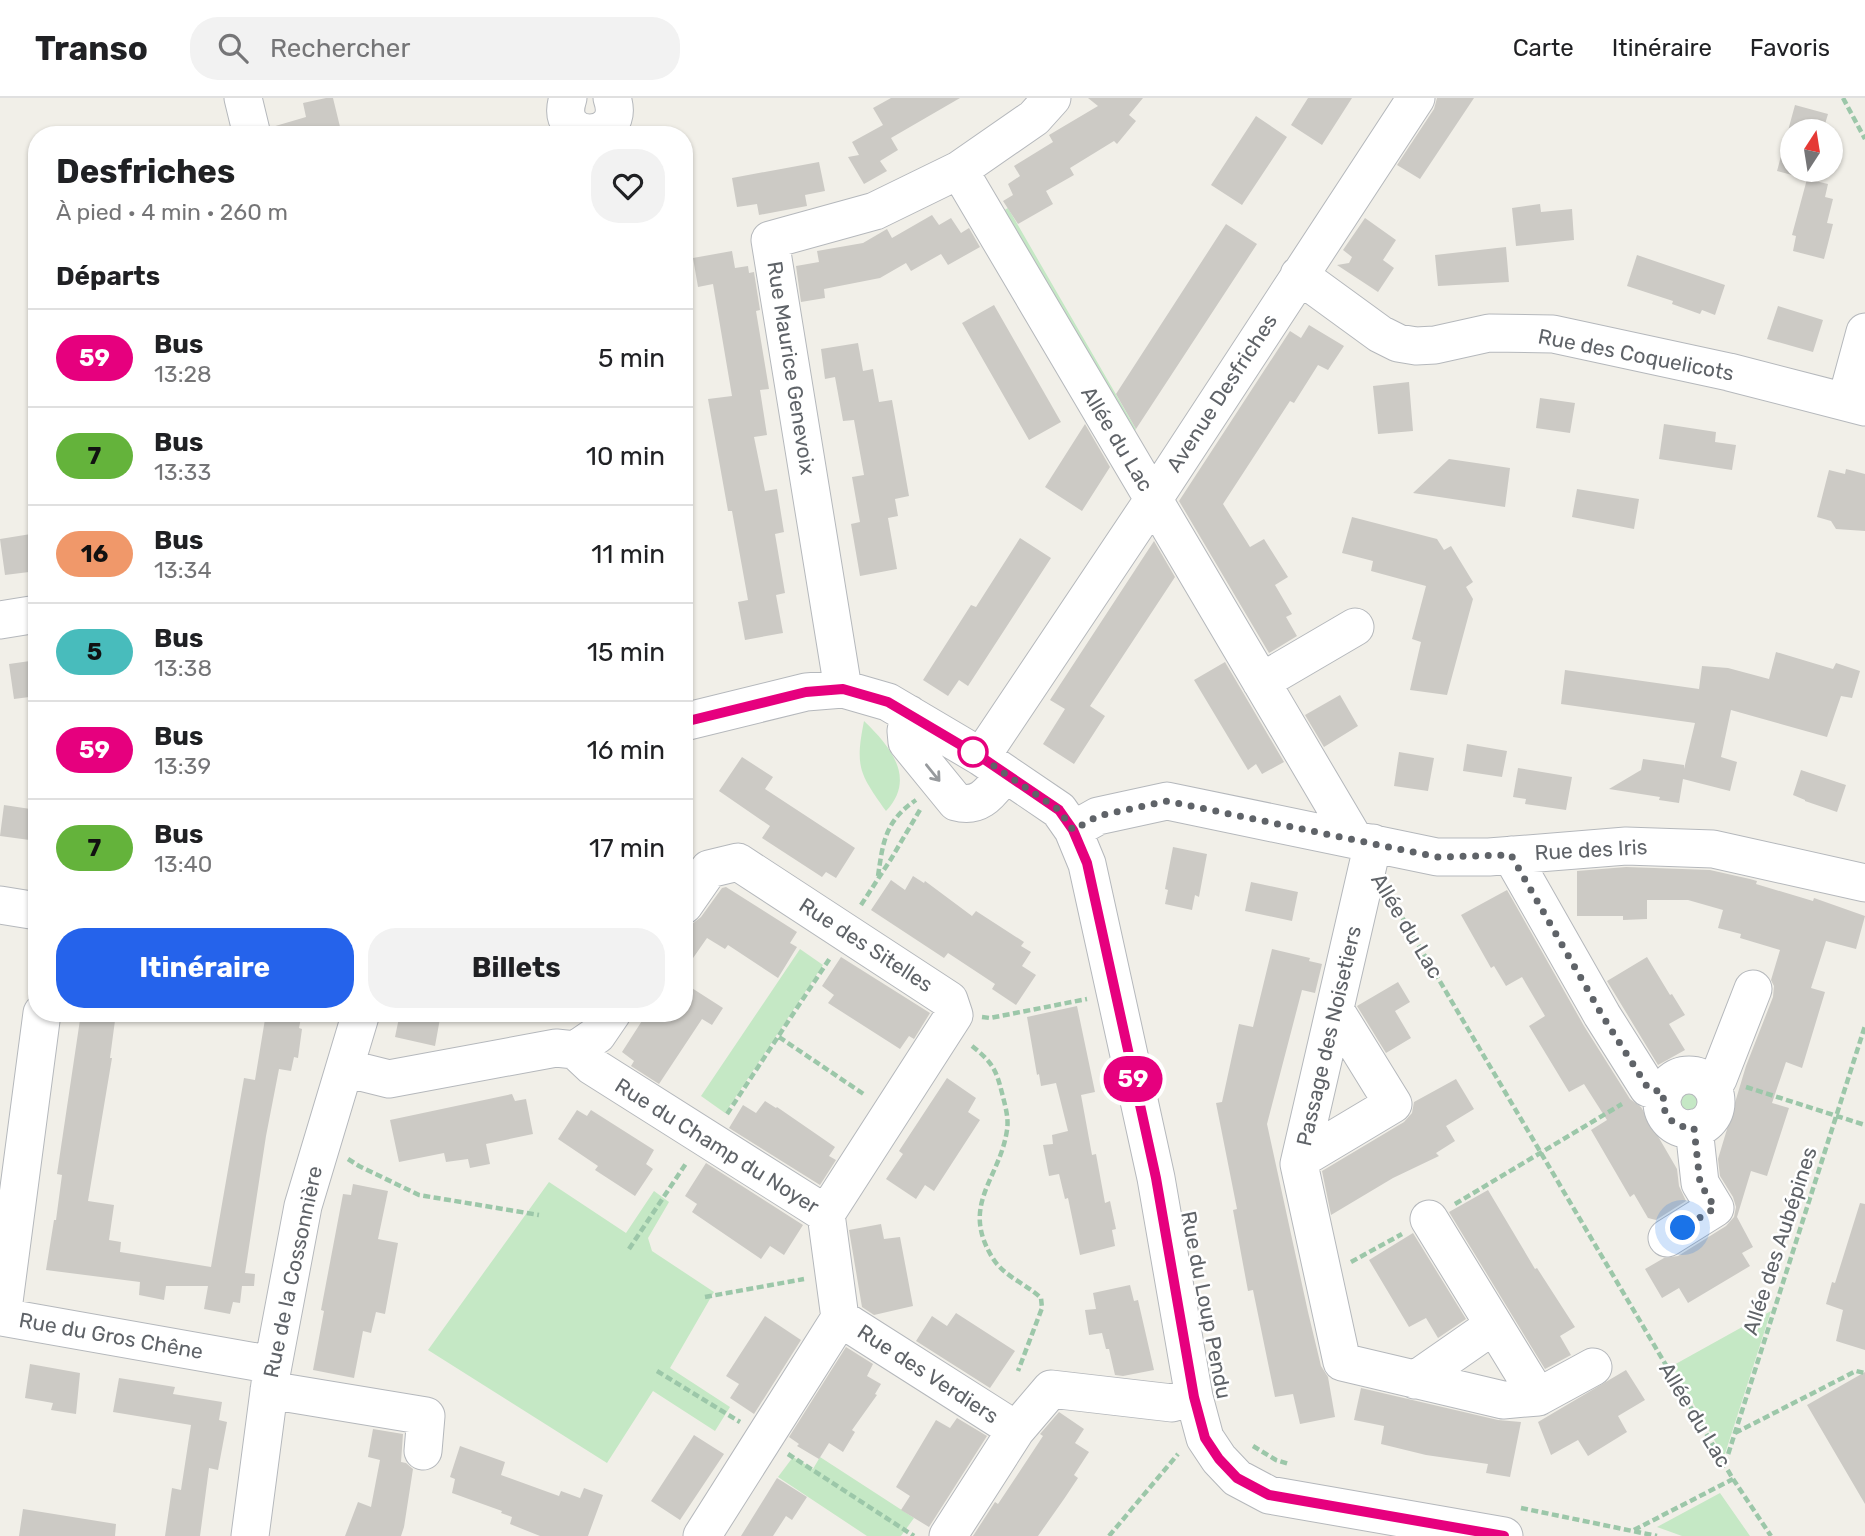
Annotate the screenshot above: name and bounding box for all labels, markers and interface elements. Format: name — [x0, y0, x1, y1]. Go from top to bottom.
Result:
search box — [190, 17, 680, 80]
text: Transo — [35, 29, 148, 68]
icon: search — [214, 29, 252, 67]
text: Rechercher — [270, 33, 410, 64]
text: Carte — [1513, 34, 1574, 62]
text: Itinéraire — [1612, 34, 1712, 62]
text: Favoris — [1750, 34, 1830, 62]
north arrow — [1780, 119, 1843, 182]
map controls — [1780, 119, 1843, 182]
button: heart — [591, 149, 665, 223]
text: Desfriches — [56, 152, 235, 191]
text: À pied · 4 min · 260 m — [56, 198, 288, 226]
street label: Rue Maurice Genevoix — [762, 259, 821, 476]
text: Départs — [56, 261, 160, 292]
street label: Avenue Desfriches — [1161, 309, 1282, 477]
street label: Rue des Coquelicots — [1536, 323, 1736, 386]
text: Bus — [154, 329, 203, 360]
text: 5 min — [598, 343, 665, 374]
text: 59 — [79, 344, 110, 372]
text: 13:28 — [154, 360, 212, 388]
street label: Allée du Lac — [1076, 382, 1159, 496]
text: Bus — [154, 427, 203, 458]
text: 10 min — [586, 441, 665, 472]
text: 7 — [88, 442, 101, 470]
text: 13:33 — [154, 458, 211, 486]
text: Bus — [154, 525, 203, 556]
text: 11 min — [591, 539, 665, 570]
text: 16 — [81, 540, 108, 568]
text: 13:34 — [154, 556, 212, 584]
text: Bus — [154, 623, 203, 654]
text: 15 min — [587, 637, 665, 668]
text: 5 — [87, 638, 102, 666]
text: 13:38 — [154, 654, 212, 682]
text: Bus — [154, 721, 203, 752]
text: 16 min — [587, 735, 665, 766]
text: 59 — [79, 736, 110, 764]
unlabelled marker — [958, 737, 988, 767]
text: 13:39 — [154, 752, 211, 780]
one-way arrow — [925, 763, 940, 781]
text: Bus — [154, 819, 203, 850]
text: 17 min — [589, 833, 665, 864]
text: 7 — [88, 834, 101, 862]
street label: Rue des Iris — [1534, 834, 1648, 865]
text: 13:40 — [154, 850, 212, 878]
street label: Allée du Lac — [1366, 869, 1449, 983]
street label: Rue des Sitelles — [795, 892, 938, 997]
street label: Passage des Noisetiers — [1291, 923, 1366, 1148]
button: Itinéraire — [56, 928, 354, 1008]
button: Billets — [368, 928, 665, 1008]
line badge: 59 — [1102, 1056, 1164, 1102]
text: 59 — [1118, 1065, 1148, 1093]
street label: Rue du Champ du Noyer — [611, 1073, 824, 1219]
street label: Allée des Aubépines — [1737, 1144, 1822, 1338]
street label: Rue de la Cossonnière — [258, 1164, 327, 1380]
street label: Rue du Loup Pendu — [1176, 1209, 1237, 1401]
your location — [1665, 1210, 1700, 1245]
street label: Rue du Gros Chêne — [17, 1307, 205, 1364]
street label: Rue des Verdiers — [853, 1319, 1003, 1428]
street label: Allée du Lac — [1654, 1358, 1737, 1472]

